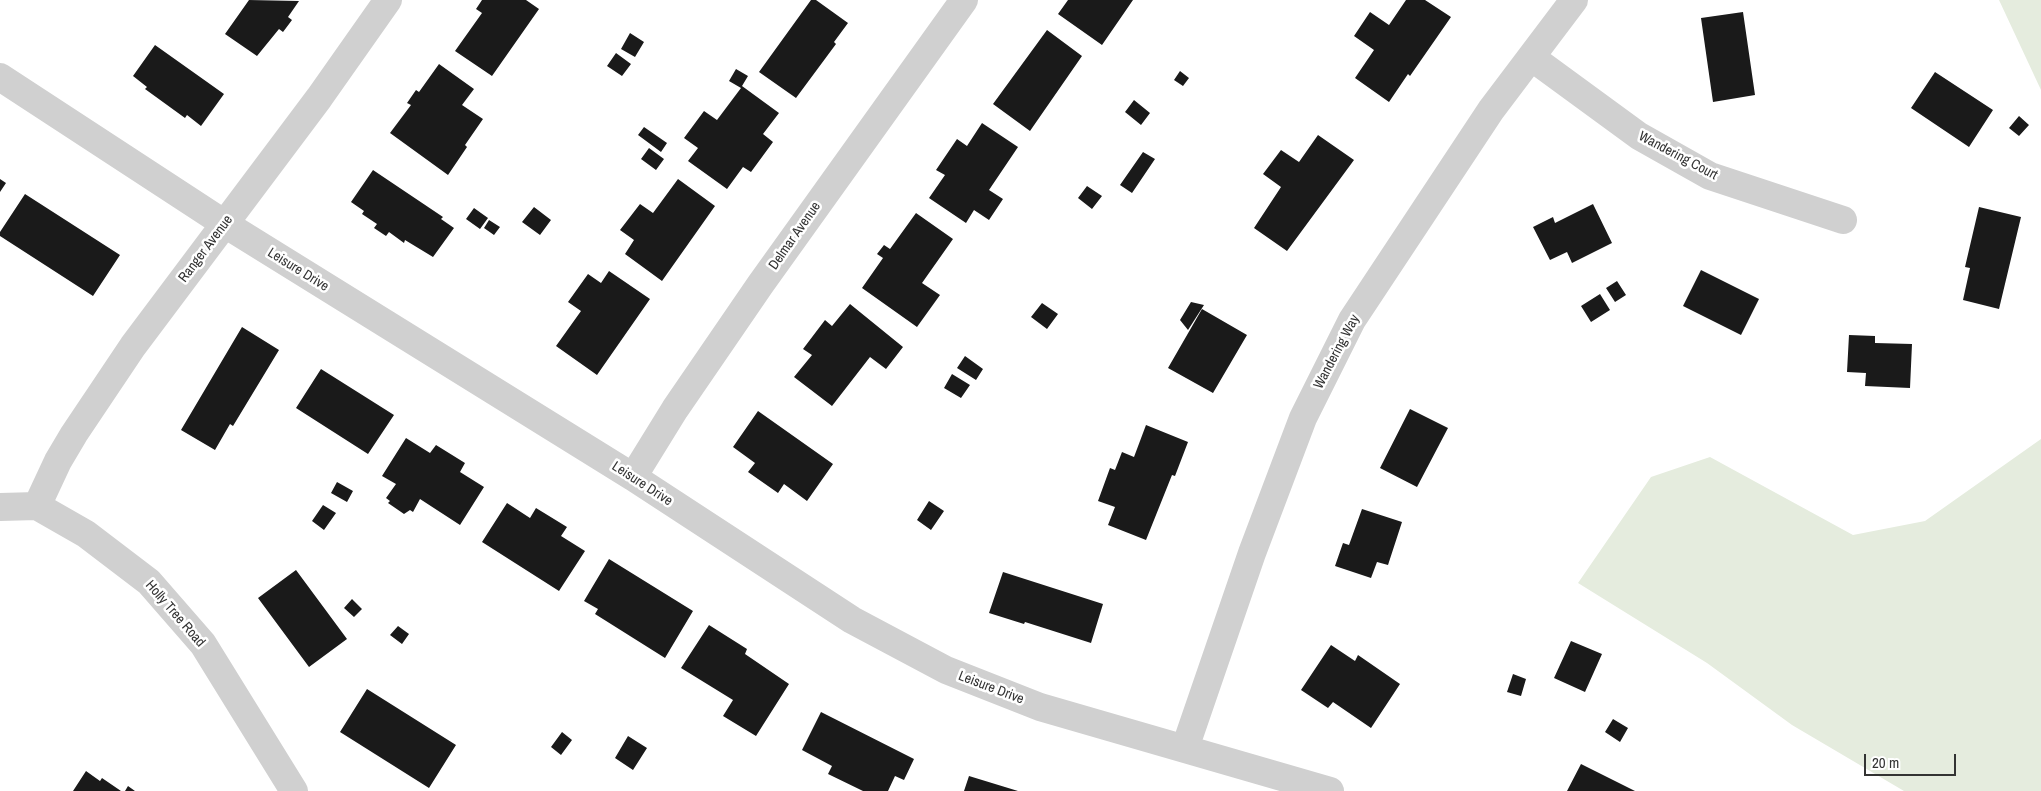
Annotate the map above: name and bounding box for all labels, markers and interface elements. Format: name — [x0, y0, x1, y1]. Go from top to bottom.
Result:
street label: Wandering Court — [1636, 128, 1720, 184]
street label: Delmar Avenue — [765, 199, 825, 273]
street label: Ranger Avenue — [175, 212, 237, 286]
street label: Leisure Drive — [264, 245, 332, 295]
street label: Wandering Way — [1310, 312, 1364, 392]
street label: Leisure Drive — [609, 458, 675, 510]
street label: Holly Tree Road — [142, 577, 208, 651]
street label: Leisure Drive — [956, 668, 1026, 708]
scale bar — [1866, 744, 1958, 776]
text: 20 m — [1872, 752, 1899, 773]

